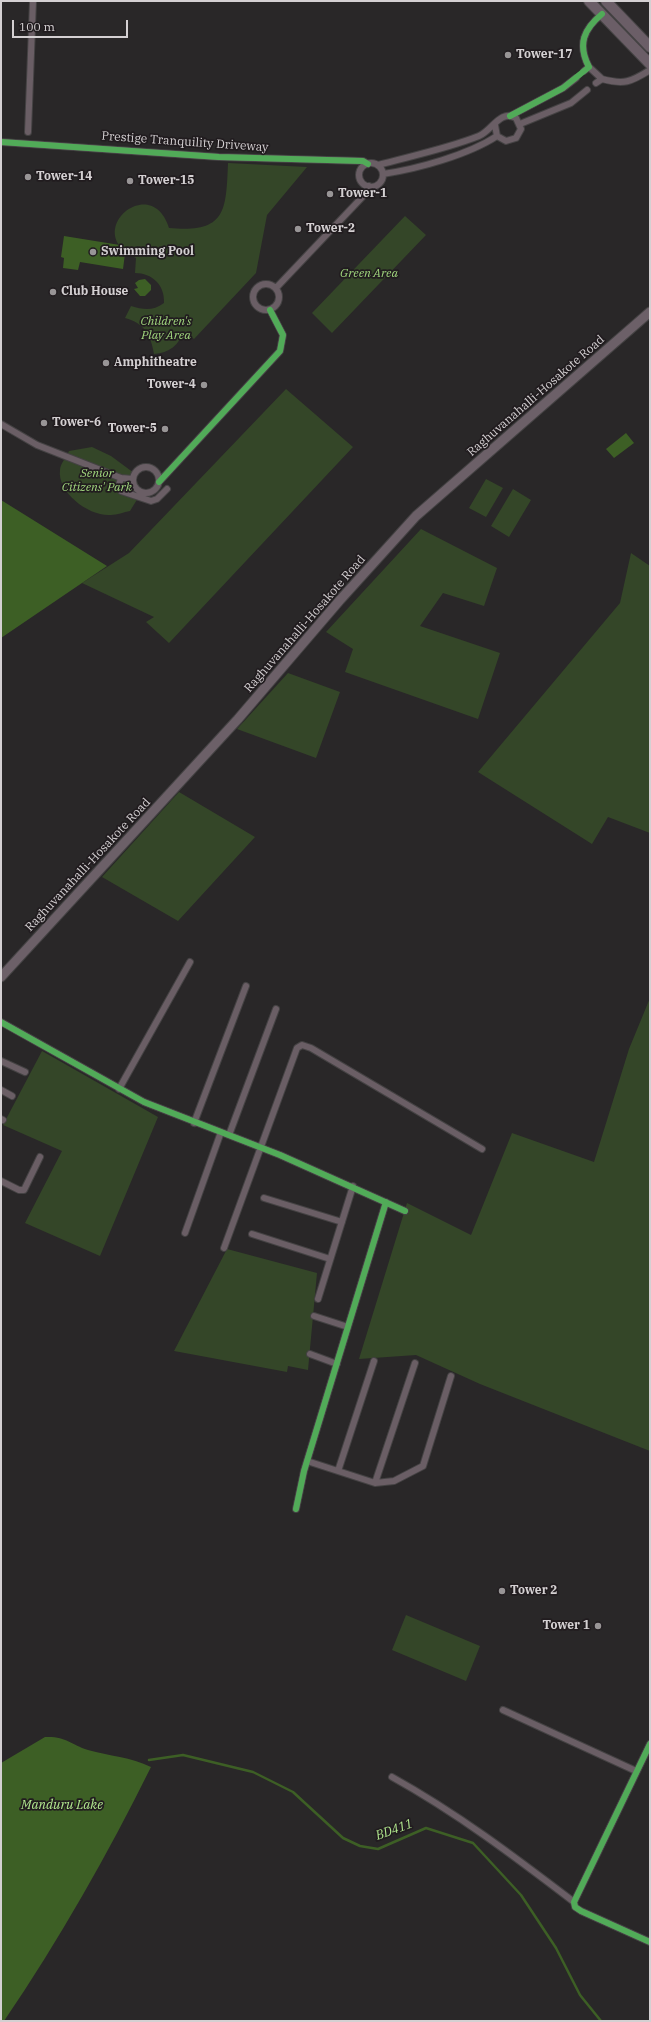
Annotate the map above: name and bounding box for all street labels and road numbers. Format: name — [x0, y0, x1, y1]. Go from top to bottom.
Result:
street label: Prestige Tranquility Driveway — [101, 129, 269, 155]
street label: Raghuvanahalli-Hosakote Road — [464, 332, 608, 460]
street label: Raghuvanahalli-Hosakote Road — [241, 552, 369, 696]
street label: Raghuvanahalli-Hosakote Road — [22, 795, 154, 935]

